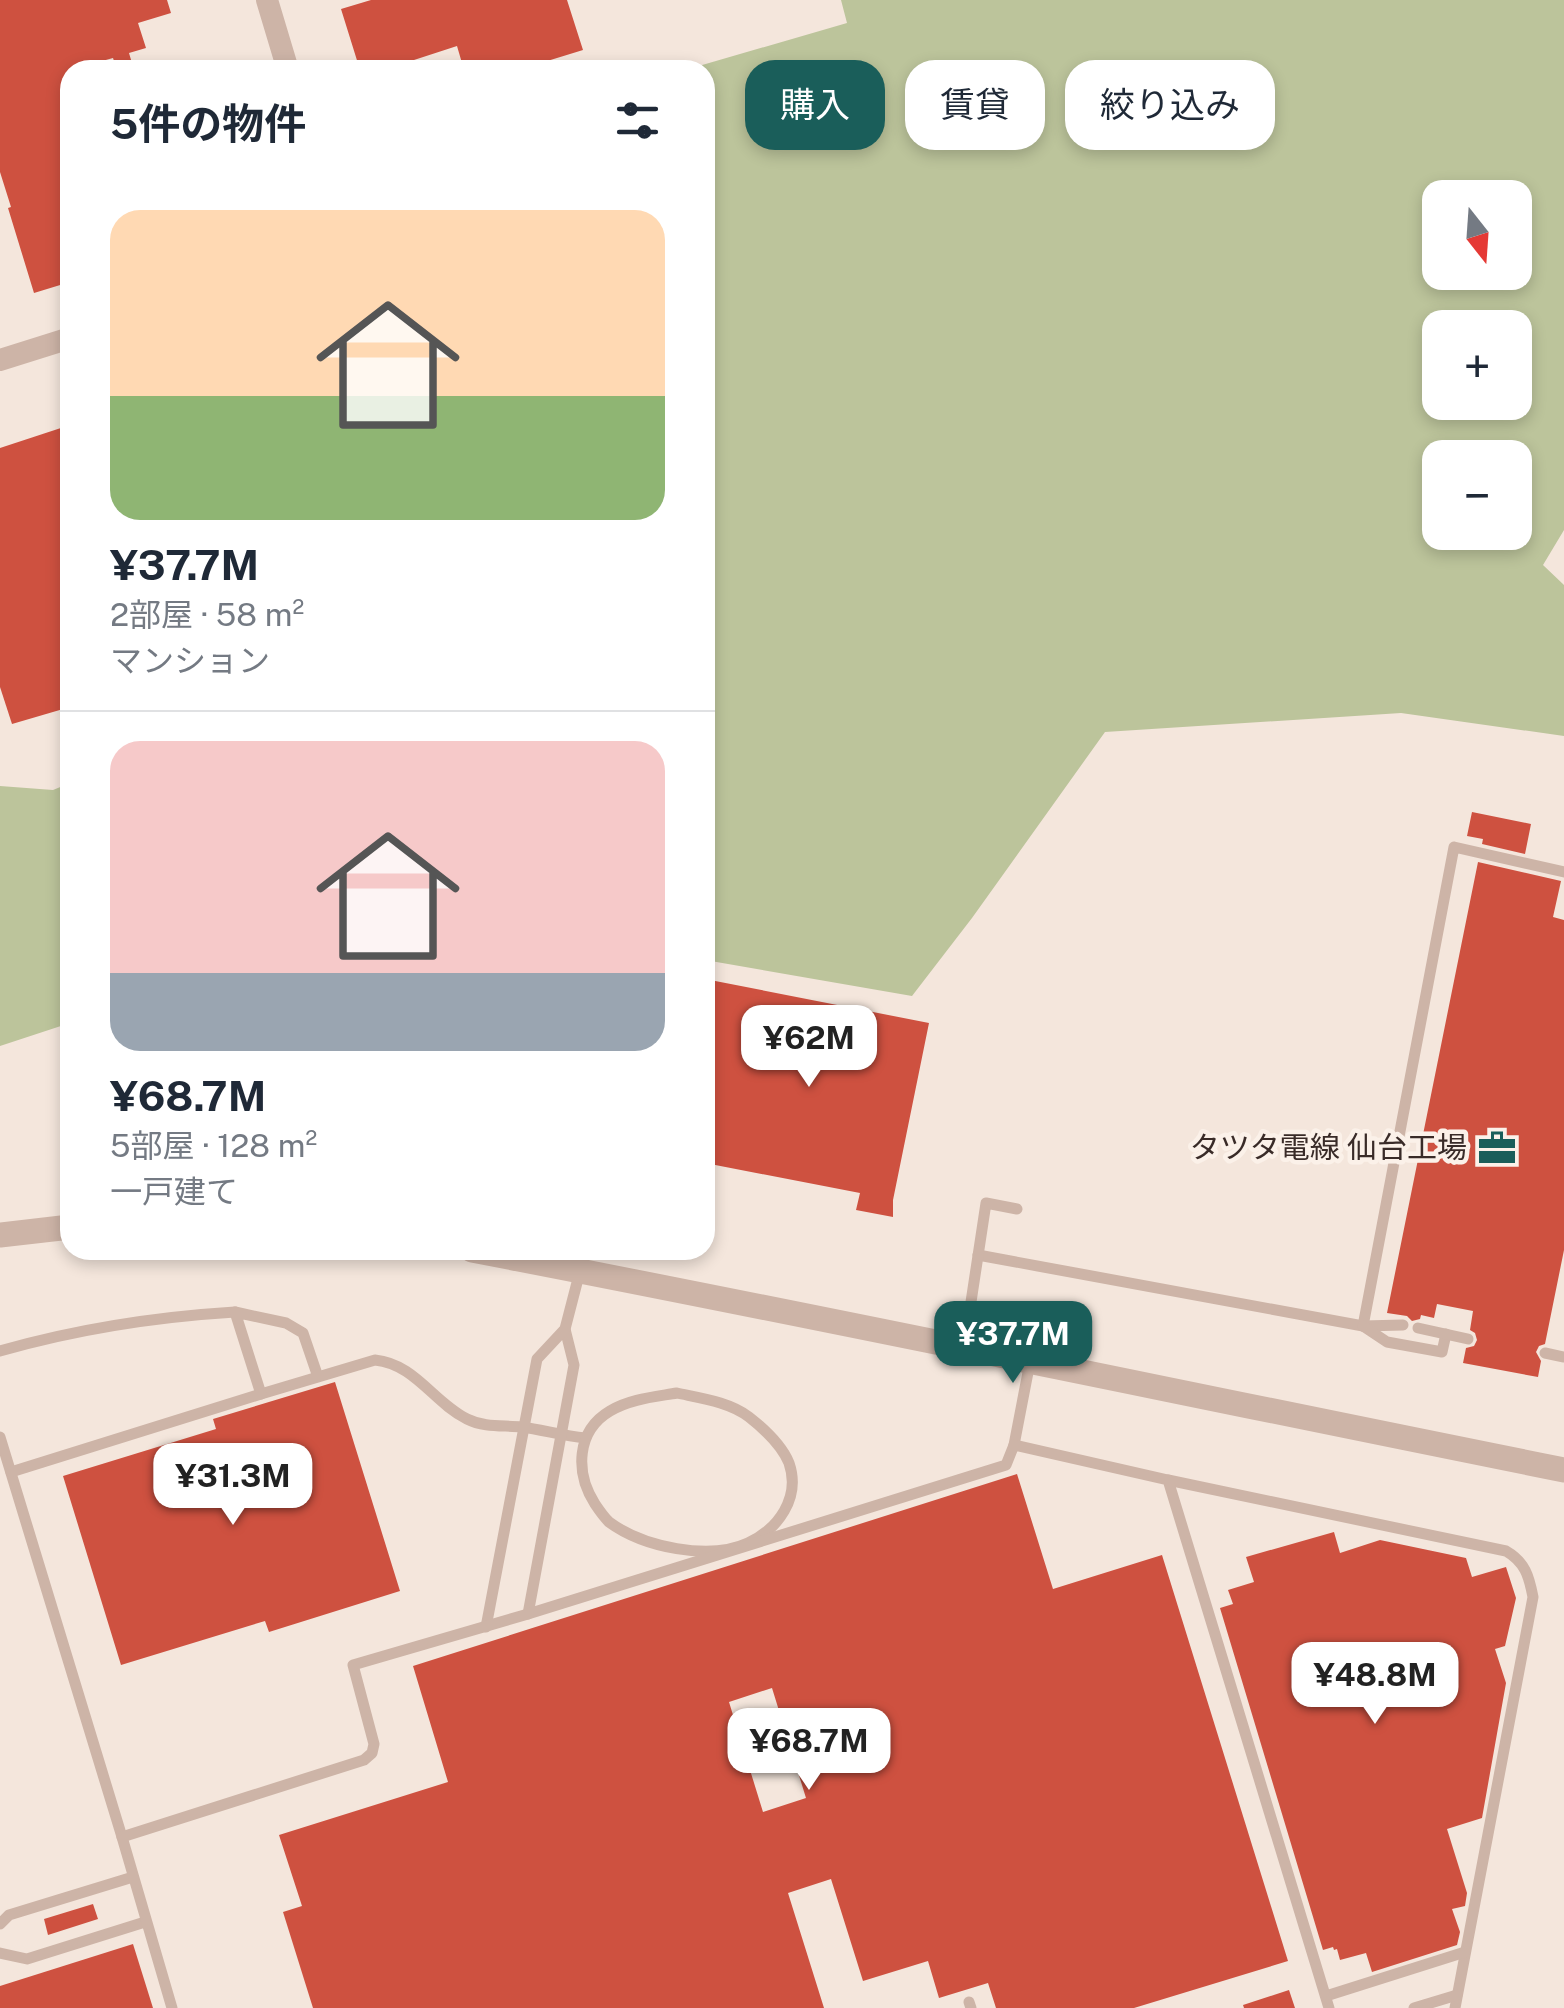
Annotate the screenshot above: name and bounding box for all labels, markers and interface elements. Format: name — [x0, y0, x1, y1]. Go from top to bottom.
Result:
chip: 購入 — [745, 60, 885, 150]
chip: 賃貸 — [905, 60, 1045, 150]
chip: 絞り込み — [1065, 60, 1275, 150]
icon: filters — [610, 93, 665, 148]
text: 5件の物件 — [110, 99, 306, 148]
north arrow — [1422, 180, 1532, 290]
map controls — [1422, 180, 1532, 550]
icon: home — [298, 275, 478, 455]
button: + — [1422, 310, 1532, 420]
button: − — [1422, 440, 1532, 550]
text: ¥37.7M — [110, 540, 259, 589]
text: 2部屋 · 58 m² — [110, 596, 304, 633]
text: マンション — [110, 642, 270, 679]
icon: home — [298, 806, 478, 986]
pin: ¥62M — [750, 1005, 868, 1090]
text: ¥62M — [763, 1019, 855, 1056]
text: ¥68.7M — [110, 1071, 266, 1120]
text: 5部屋 · 128 m² — [110, 1127, 317, 1164]
office icon: タツタ電線 仙台工場 — [1476, 1127, 1518, 1169]
place label: タツタ電線 仙台工場 — [1190, 1129, 1467, 1165]
text: 一戸建て — [110, 1173, 238, 1210]
pin: ¥37.7M — [932, 1301, 1094, 1386]
text: ¥37.7M — [956, 1315, 1070, 1352]
pin: ¥31.3M — [152, 1443, 314, 1528]
text: ¥31.3M — [175, 1457, 291, 1494]
pin: ¥48.8M — [1294, 1642, 1456, 1727]
text: ¥48.8M — [1313, 1656, 1437, 1693]
pin: ¥68.7M — [728, 1708, 890, 1793]
text: ¥68.7M — [750, 1722, 869, 1759]

